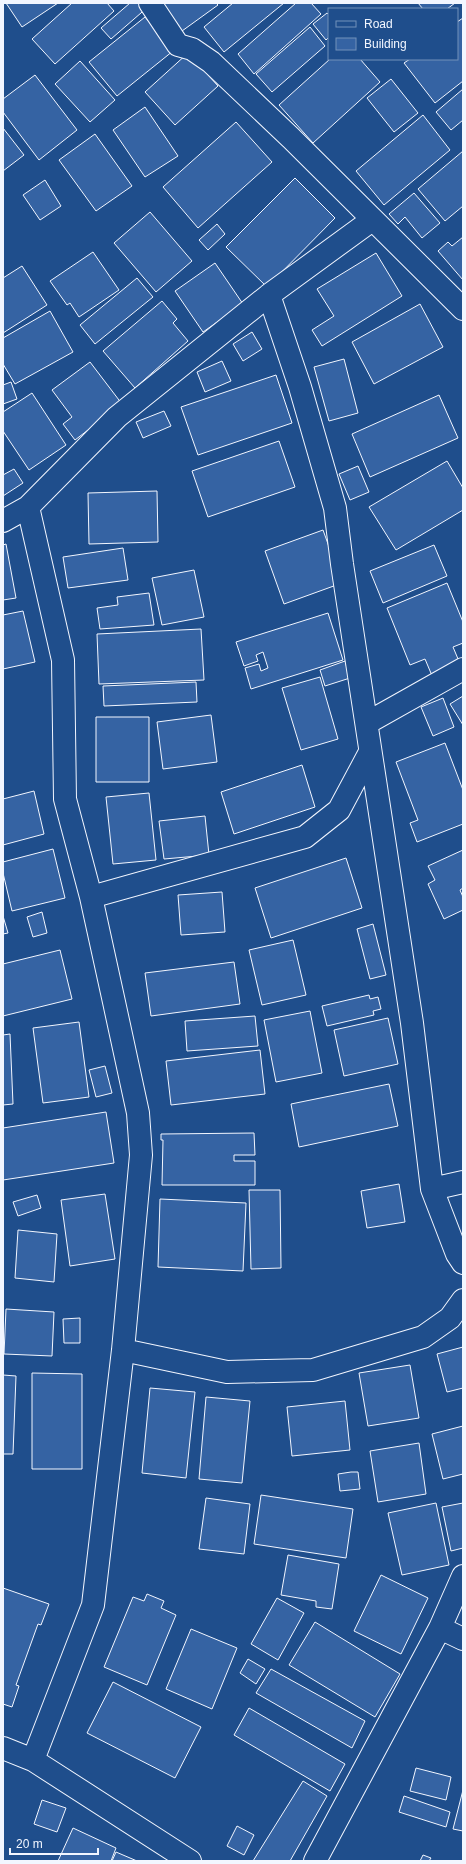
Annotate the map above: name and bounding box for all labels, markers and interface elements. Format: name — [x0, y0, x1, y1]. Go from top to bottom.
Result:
legend — [328, 8, 458, 60]
text: Road — [364, 17, 393, 31]
text: Building — [364, 37, 407, 51]
scale bar — [10, 1830, 98, 1856]
text: 20 m — [16, 1837, 43, 1851]

